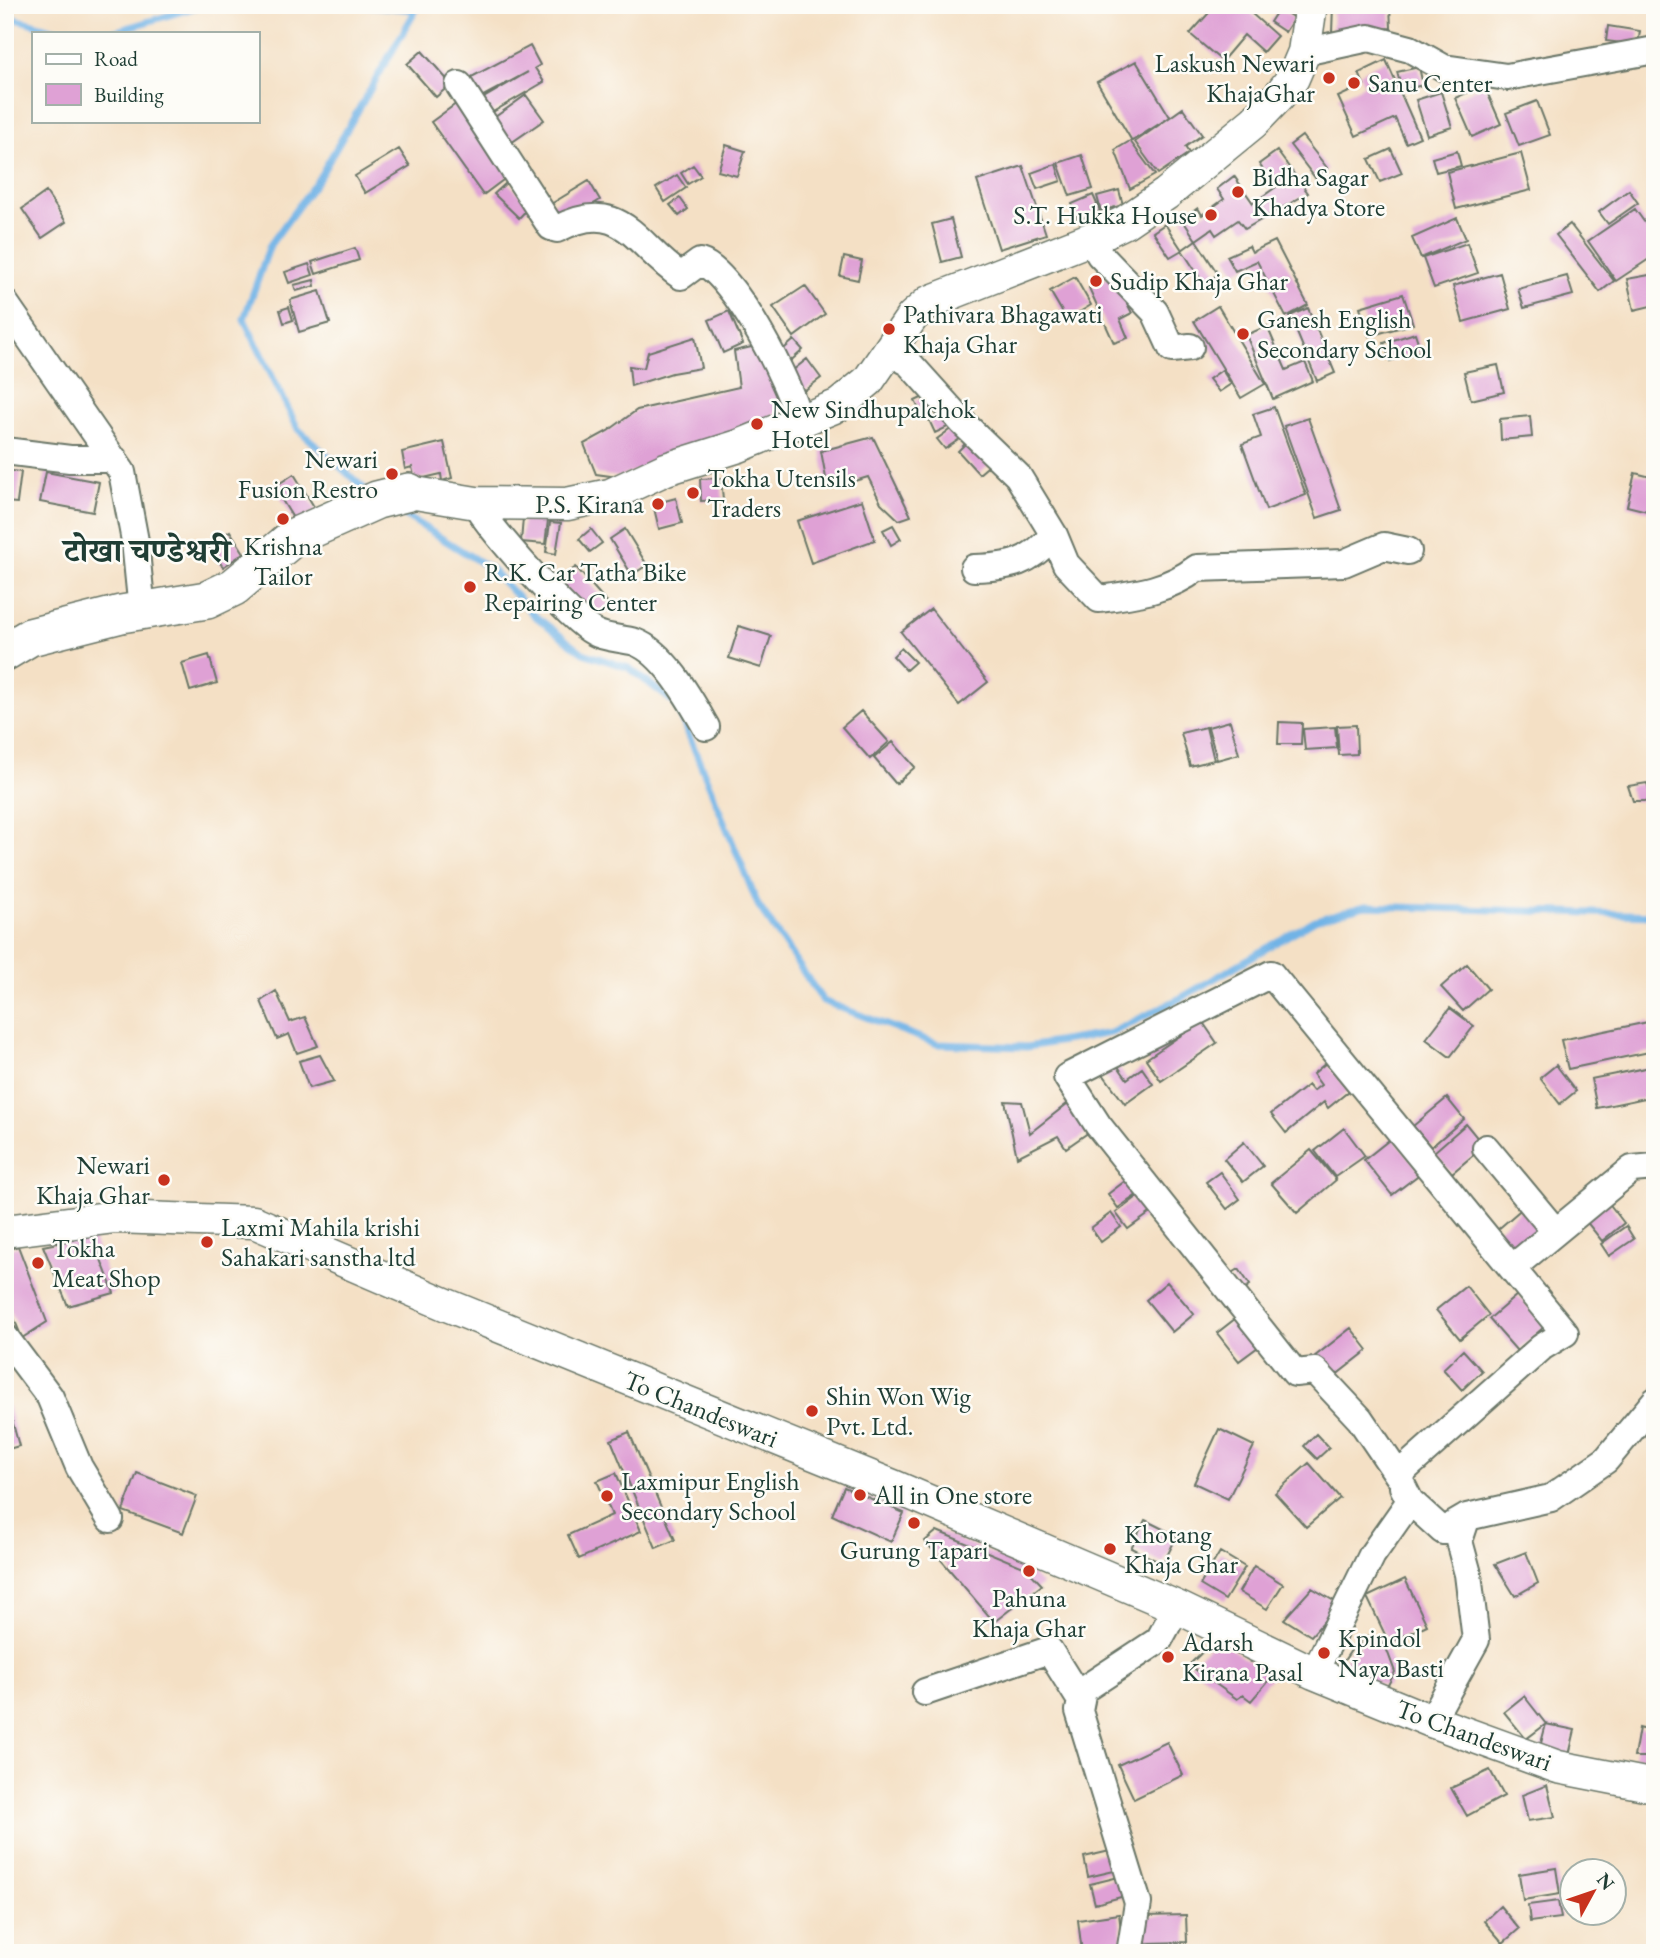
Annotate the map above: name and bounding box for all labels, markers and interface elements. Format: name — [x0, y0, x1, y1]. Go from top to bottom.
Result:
legend — [32, 32, 259, 122]
text: Road — [94, 45, 138, 72]
place label: Laskush Newari KhajaGhar — [1155, 46, 1315, 110]
place label: Sanu Center — [1368, 66, 1493, 100]
marker: Laskush Newari KhajaGhar — [1321, 70, 1337, 86]
marker: Sanu Center — [1346, 75, 1362, 91]
text: Building — [94, 81, 164, 108]
place label: Bidha Sagar Khadya Store — [1252, 160, 1385, 224]
marker: Bidha Sagar Khadya Store — [1230, 184, 1246, 200]
place label: S.T. Hukka House — [1013, 198, 1197, 232]
marker: S.T. Hukka House — [1203, 207, 1219, 223]
place label: Sudip Khaja Ghar — [1110, 264, 1288, 298]
marker: Sudip Khaja Ghar — [1088, 273, 1104, 289]
place label: Pathivara Bhagawati Khaja Ghar — [903, 297, 1103, 361]
place label: Ganesh English Secondary School — [1257, 302, 1432, 366]
marker: Pathivara Bhagawati Khaja Ghar — [881, 321, 897, 337]
marker: Ganesh English Secondary School — [1235, 326, 1251, 342]
place label: New Sindhupalchok Hotel — [771, 392, 976, 456]
marker: New Sindhupalchok Hotel — [749, 416, 765, 432]
place label: Newari Fusion Restro — [238, 442, 378, 506]
place label: Tokha Utensils Traders — [707, 461, 856, 525]
marker: Newari Fusion Restro — [384, 466, 400, 482]
marker: Tokha Utensils Traders — [685, 485, 701, 501]
place label: P.S. Kirana — [535, 487, 645, 521]
marker: P.S. Kirana — [650, 496, 666, 512]
marker: Krishna Tailor — [275, 511, 291, 527]
district label: टोखा चण्डेश्वरी — [61, 529, 233, 572]
place label: Krishna Tailor — [244, 529, 323, 593]
place label: R.K. Car Tatha Bike Repairing Center — [484, 555, 686, 619]
marker: R.K. Car Tatha Bike Repairing Center — [462, 579, 478, 595]
place label: Newari Khaja Ghar — [36, 1148, 150, 1212]
marker: Newari Khaja Ghar — [156, 1172, 172, 1188]
place label: Laxmi Mahila krishi Sahakari sanstha ltd — [221, 1210, 420, 1274]
place label: Tokha Meat Shop — [52, 1231, 161, 1295]
marker: Laxmi Mahila krishi Sahakari sanstha ltd — [199, 1234, 215, 1250]
marker: Tokha Meat Shop — [30, 1255, 46, 1271]
street label: To Chandeswari — [619, 1363, 783, 1455]
place label: Shin Won Wig Pvt. Ltd. — [826, 1379, 971, 1443]
marker: Shin Won Wig Pvt. Ltd. — [804, 1403, 820, 1419]
place label: Laxmipur English Secondary School — [621, 1464, 800, 1528]
place label: All in One store — [873, 1478, 1032, 1512]
marker: All in One store — [852, 1487, 868, 1503]
marker: Laxmipur English Secondary School — [599, 1488, 615, 1504]
marker: Gurung Tapari — [906, 1515, 922, 1531]
place label: Khotang Khaja Ghar — [1124, 1517, 1238, 1581]
place label: Gurung Tapari — [840, 1533, 988, 1567]
marker: Khotang Khaja Ghar — [1102, 1541, 1118, 1557]
marker: Pahuna Khaja Ghar — [1021, 1563, 1037, 1579]
place label: Pahuna Khaja Ghar — [972, 1581, 1086, 1645]
place label: Kpindol Naya Basti — [1338, 1621, 1444, 1685]
place label: Adarsh Kirana Pasal — [1181, 1625, 1303, 1689]
marker: Kpindol Naya Basti — [1316, 1645, 1332, 1661]
marker: Adarsh Kirana Pasal — [1160, 1649, 1176, 1665]
street label: To Chandeswari — [1391, 1691, 1557, 1779]
north arrow — [1558, 1856, 1628, 1926]
text: N — [1591, 1867, 1621, 1896]

